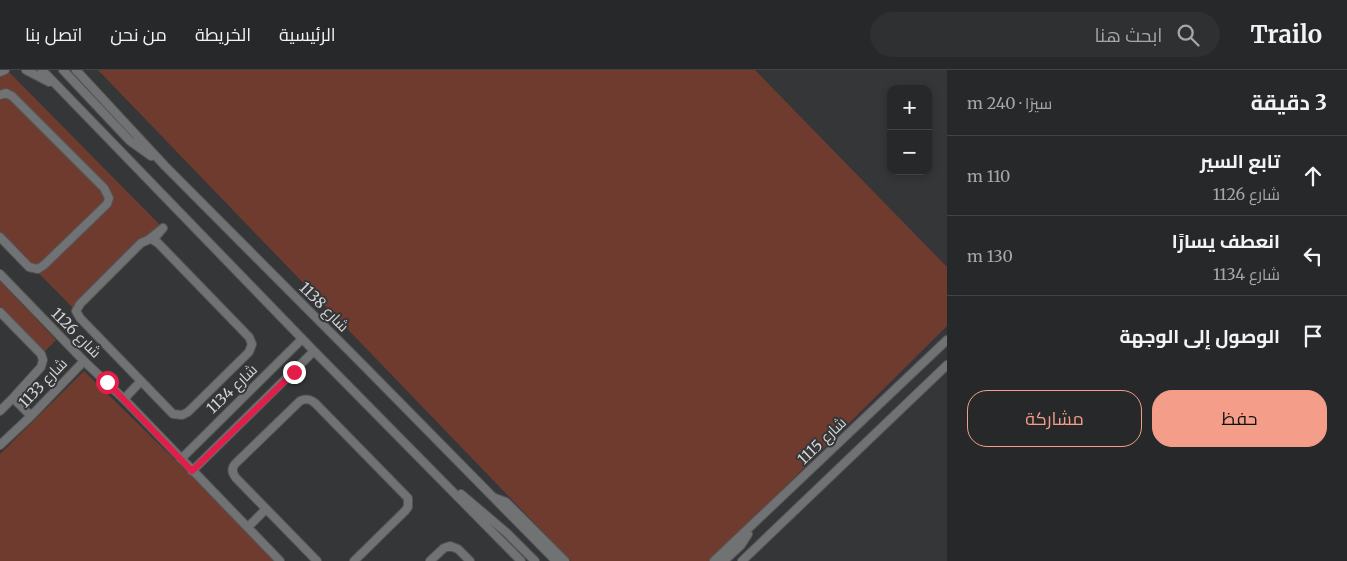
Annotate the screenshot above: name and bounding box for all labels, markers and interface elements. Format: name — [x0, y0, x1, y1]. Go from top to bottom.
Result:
search box — [870, 12, 1220, 57]
text: Trailo — [1250, 19, 1322, 50]
icon: search — [1174, 21, 1202, 49]
text: اتصل بنا — [25, 23, 82, 46]
text: من نحن — [110, 23, 167, 46]
text: الخريطة — [195, 23, 251, 46]
text: الرئيسية — [279, 23, 336, 46]
text: ابحث هنا — [1094, 23, 1162, 47]
map controls — [887, 85, 932, 175]
button: + — [887, 85, 932, 130]
text: 3 دقيقة — [1251, 89, 1327, 116]
text: سيرًا · 240 m — [967, 93, 1052, 113]
button: − — [887, 130, 932, 175]
text: تابع السير — [1200, 149, 1280, 173]
icon: ahead — [1299, 162, 1327, 190]
text: 110 m — [967, 166, 1010, 186]
text: شارع 1126 — [1213, 184, 1280, 204]
text: انعطف يسارًا — [1172, 229, 1280, 253]
icon: left — [1299, 242, 1327, 270]
text: 130 m — [967, 246, 1013, 266]
text: شارع 1134 — [1213, 264, 1280, 284]
street label: شارع 1138 — [294, 278, 353, 337]
street label: شارع 1126 — [46, 304, 105, 363]
icon: arrive — [1299, 322, 1327, 350]
text: الوصول إلى الوجهة — [1120, 324, 1280, 348]
street label: شارع 1133 — [14, 354, 72, 413]
street label: شارع 1134 — [202, 360, 262, 419]
route end — [283, 361, 306, 384]
route start — [96, 371, 119, 394]
button: مشاركة — [967, 390, 1142, 447]
button: حفظ — [1152, 390, 1327, 447]
street label: شارع 1115 — [793, 413, 851, 470]

